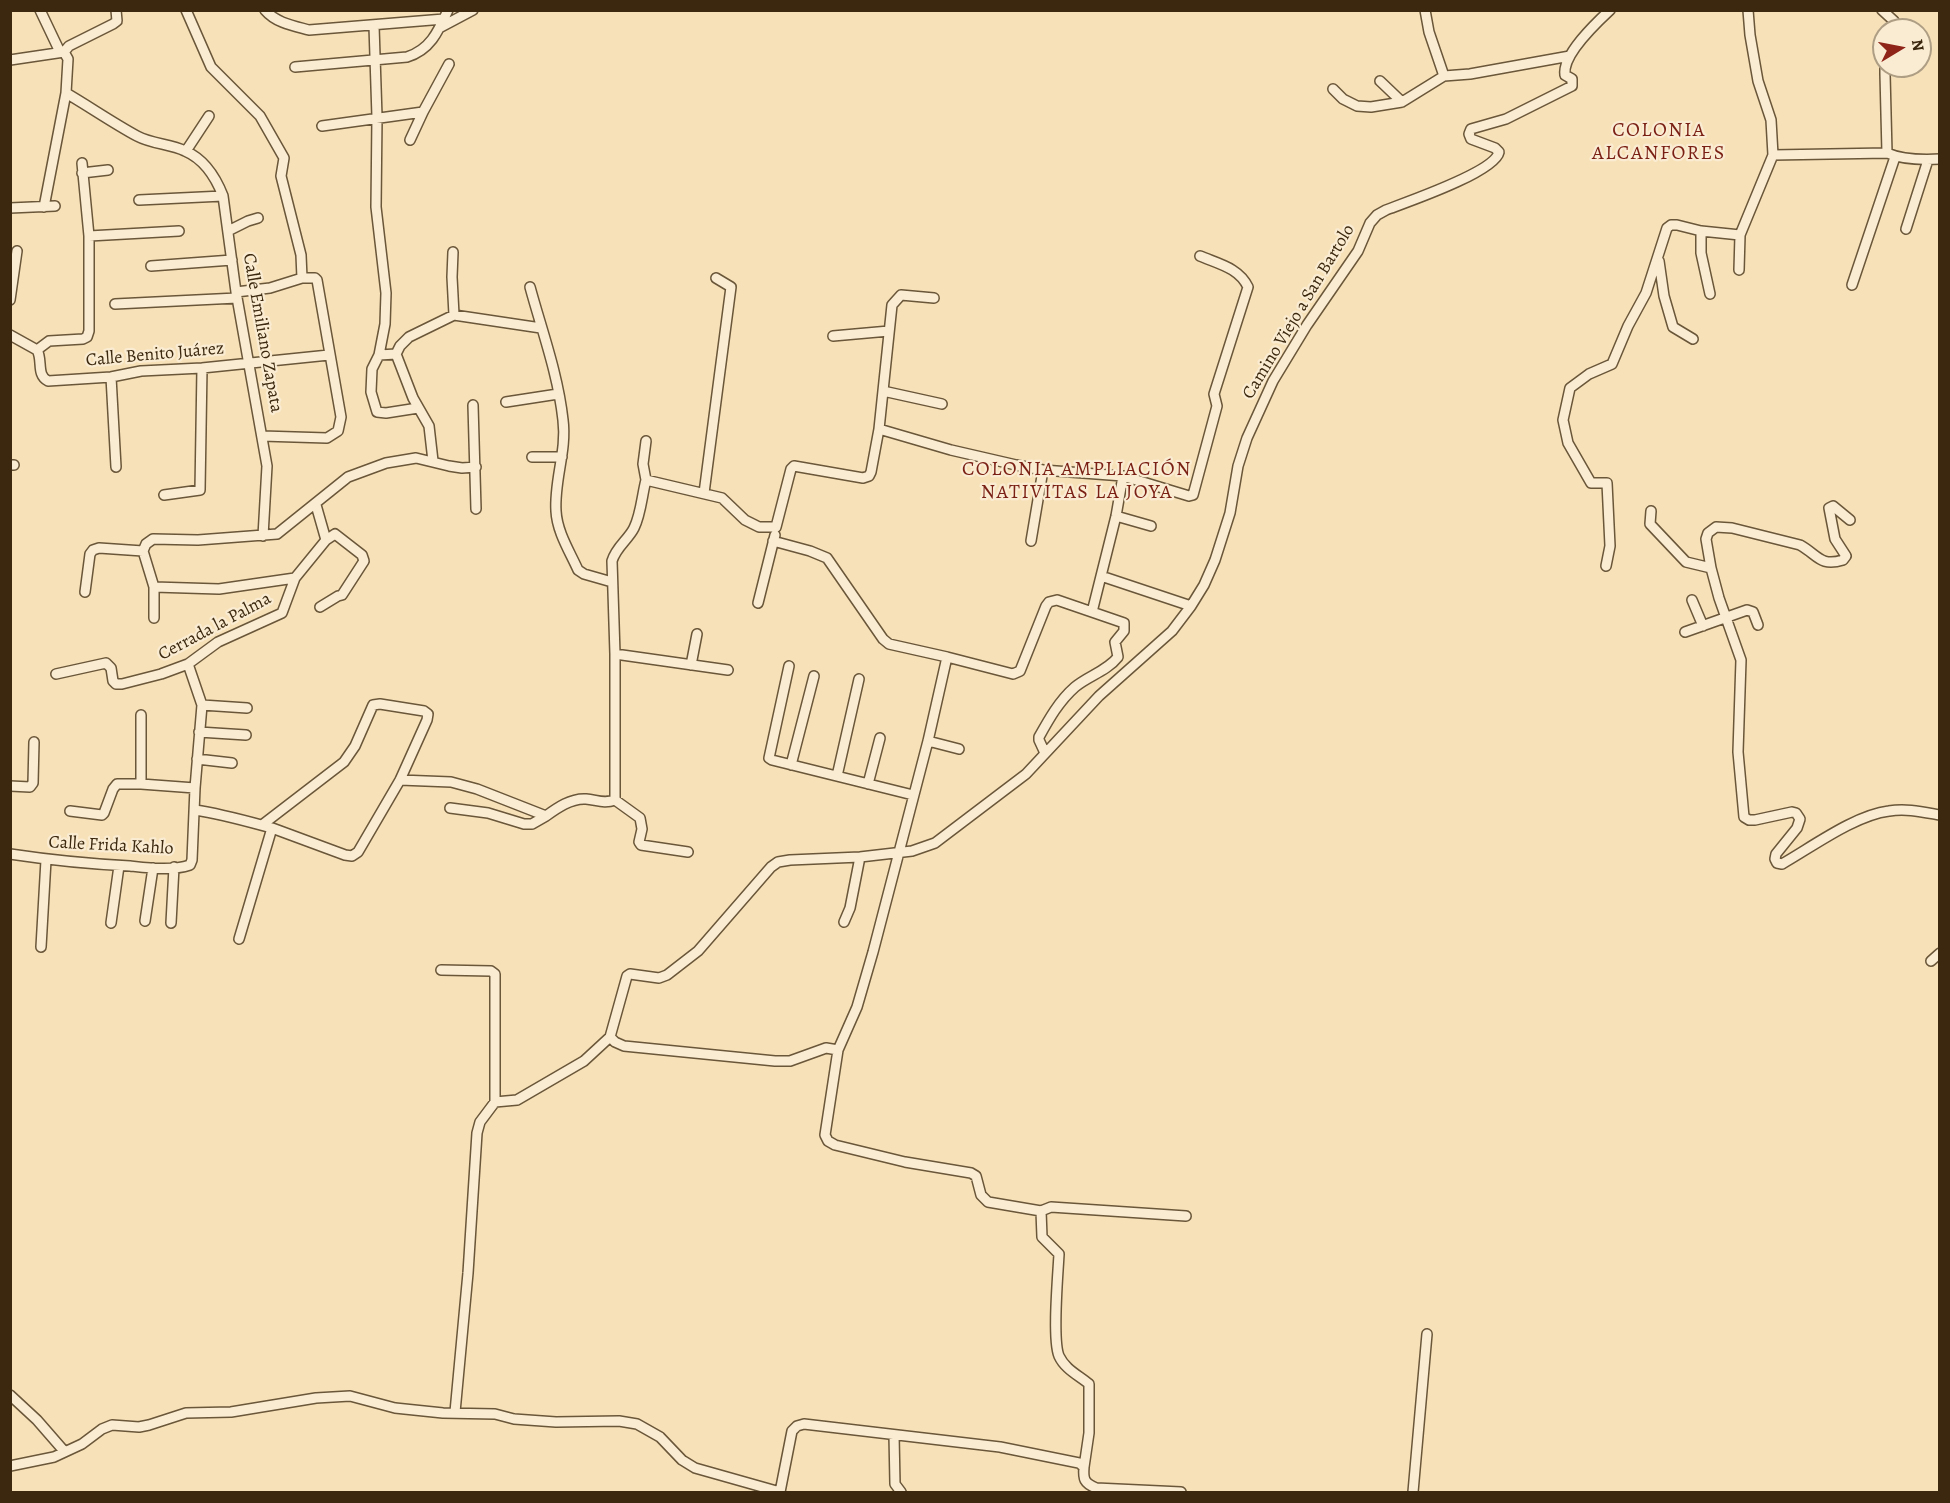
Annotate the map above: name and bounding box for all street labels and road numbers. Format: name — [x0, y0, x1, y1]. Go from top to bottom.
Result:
street label: Camino Viejo a San Bartolo — [1238, 221, 1360, 403]
street label: Calle Emiliano Zapata — [237, 252, 287, 414]
street label: Calle Benito Juárez — [85, 338, 225, 372]
street label: Cerrada la Palma — [155, 588, 275, 666]
street label: Calle Frida Kahlo — [48, 832, 174, 860]

